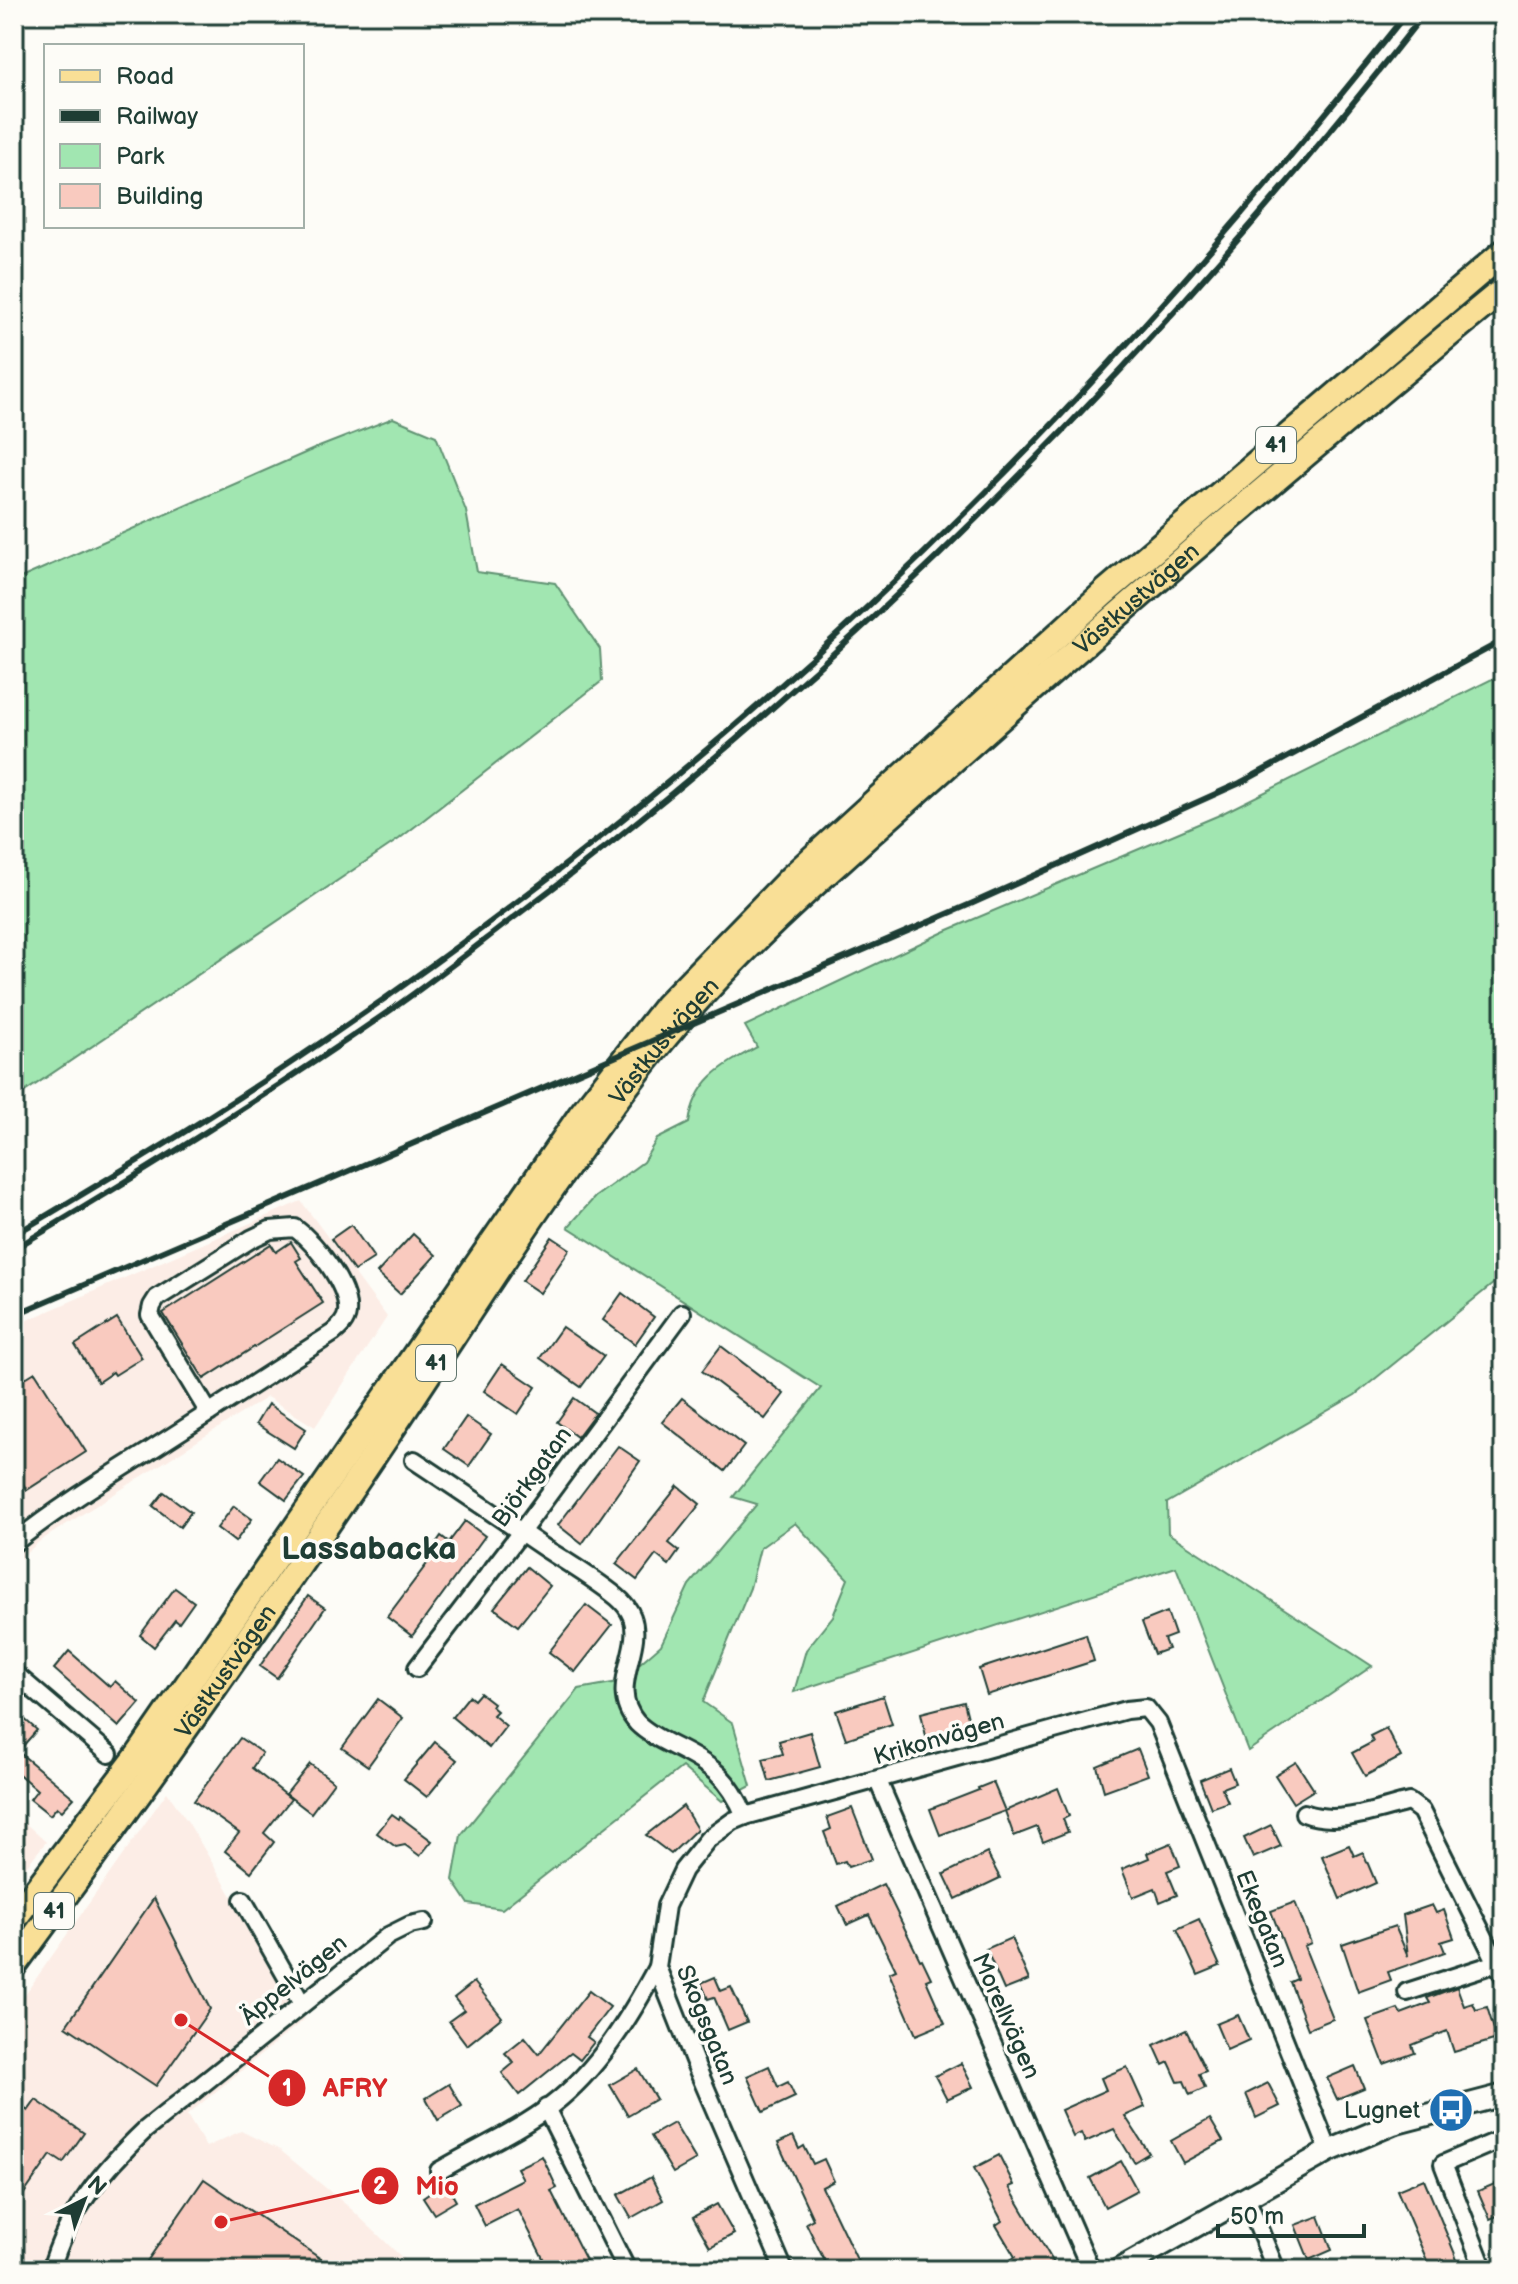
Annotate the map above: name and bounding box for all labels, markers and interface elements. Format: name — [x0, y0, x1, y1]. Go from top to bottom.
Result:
legend — [44, 44, 304, 228]
text: Road — [116, 62, 174, 91]
text: Railway — [116, 102, 198, 131]
text: Park — [116, 142, 164, 171]
text: Building — [116, 182, 203, 211]
road number: 41 — [1256, 427, 1296, 463]
street label: Västkustvägen — [1068, 536, 1205, 661]
street label: Västkustvägen — [603, 971, 725, 1110]
road number: 41 — [416, 1345, 456, 1381]
street label: Björkgatan — [486, 1421, 578, 1533]
district label: Lassabacka — [281, 1530, 457, 1569]
street label: Västkustvägen — [169, 1599, 282, 1744]
street label: Krikonvägen — [870, 1706, 1008, 1772]
street label: Ekegatan — [1229, 1866, 1295, 1972]
road number: 41 — [34, 1893, 74, 1929]
street label: Äppelvägen — [235, 1928, 353, 2032]
street label: Morellvägen — [966, 1949, 1046, 2083]
street label: Skogsgatan — [670, 1961, 744, 2089]
callout: AFRY — [267, 2063, 404, 2113]
text: 1 — [282, 2074, 292, 2103]
text: AFRY — [322, 2074, 388, 2105]
bus stop icon: Lugnet — [1427, 2086, 1475, 2134]
place label: Lugnet — [1344, 2096, 1421, 2125]
north arrow — [44, 2160, 124, 2240]
callout: Mio — [360, 2161, 475, 2211]
text: N — [81, 2171, 112, 2202]
text: 2 — [373, 2172, 388, 2201]
text: Mio — [415, 2172, 459, 2203]
scale bar — [1218, 2188, 1364, 2238]
text: 50 m — [1230, 2202, 1284, 2231]

